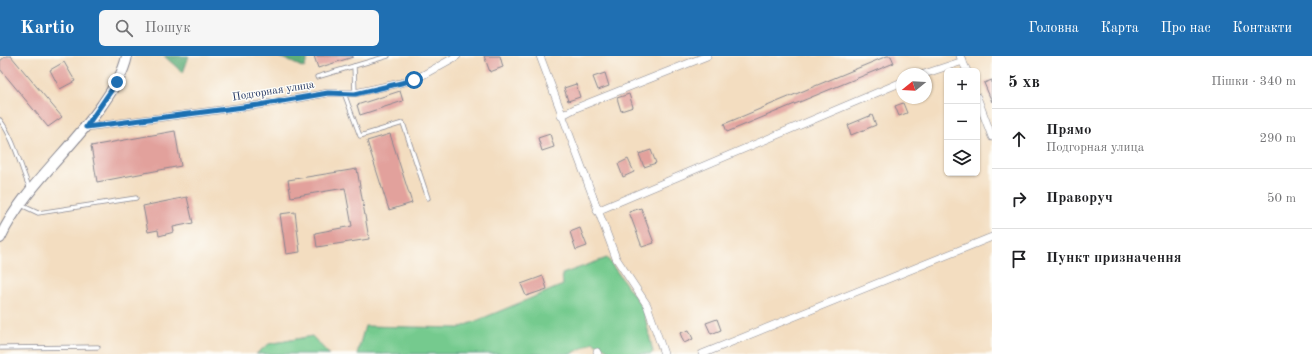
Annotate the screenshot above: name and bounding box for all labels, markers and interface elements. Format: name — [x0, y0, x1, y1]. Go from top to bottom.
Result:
search box — [99, 10, 379, 46]
icon: search — [113, 17, 135, 39]
text: Kartio — [20, 19, 75, 38]
text: Пошук — [145, 21, 191, 36]
text: Головна — [1028, 21, 1079, 35]
text: Карта — [1101, 21, 1139, 35]
text: Про нас — [1161, 21, 1211, 35]
text: Контакти — [1233, 21, 1292, 35]
north arrow — [896, 68, 932, 104]
map controls — [944, 68, 980, 176]
button: + — [944, 68, 980, 104]
route start — [405, 71, 423, 89]
route end — [108, 73, 126, 91]
text: 5 хв — [1008, 74, 1040, 91]
text: Пішки · 340 m — [1211, 75, 1296, 88]
street label: Подгорная улица — [231, 79, 316, 103]
button: − — [944, 104, 980, 140]
text: Прямо — [1046, 123, 1092, 138]
icon: ahead — [1008, 128, 1030, 150]
text: 290 m — [1259, 132, 1296, 145]
button: layers — [944, 140, 980, 176]
text: Подгорная улица — [1046, 141, 1144, 154]
icon: right — [1008, 188, 1030, 210]
text: Праворуч — [1046, 191, 1113, 206]
text: 50 m — [1267, 192, 1296, 205]
icon: arrive — [1008, 248, 1030, 270]
text: Пункт призначення — [1046, 251, 1182, 266]

